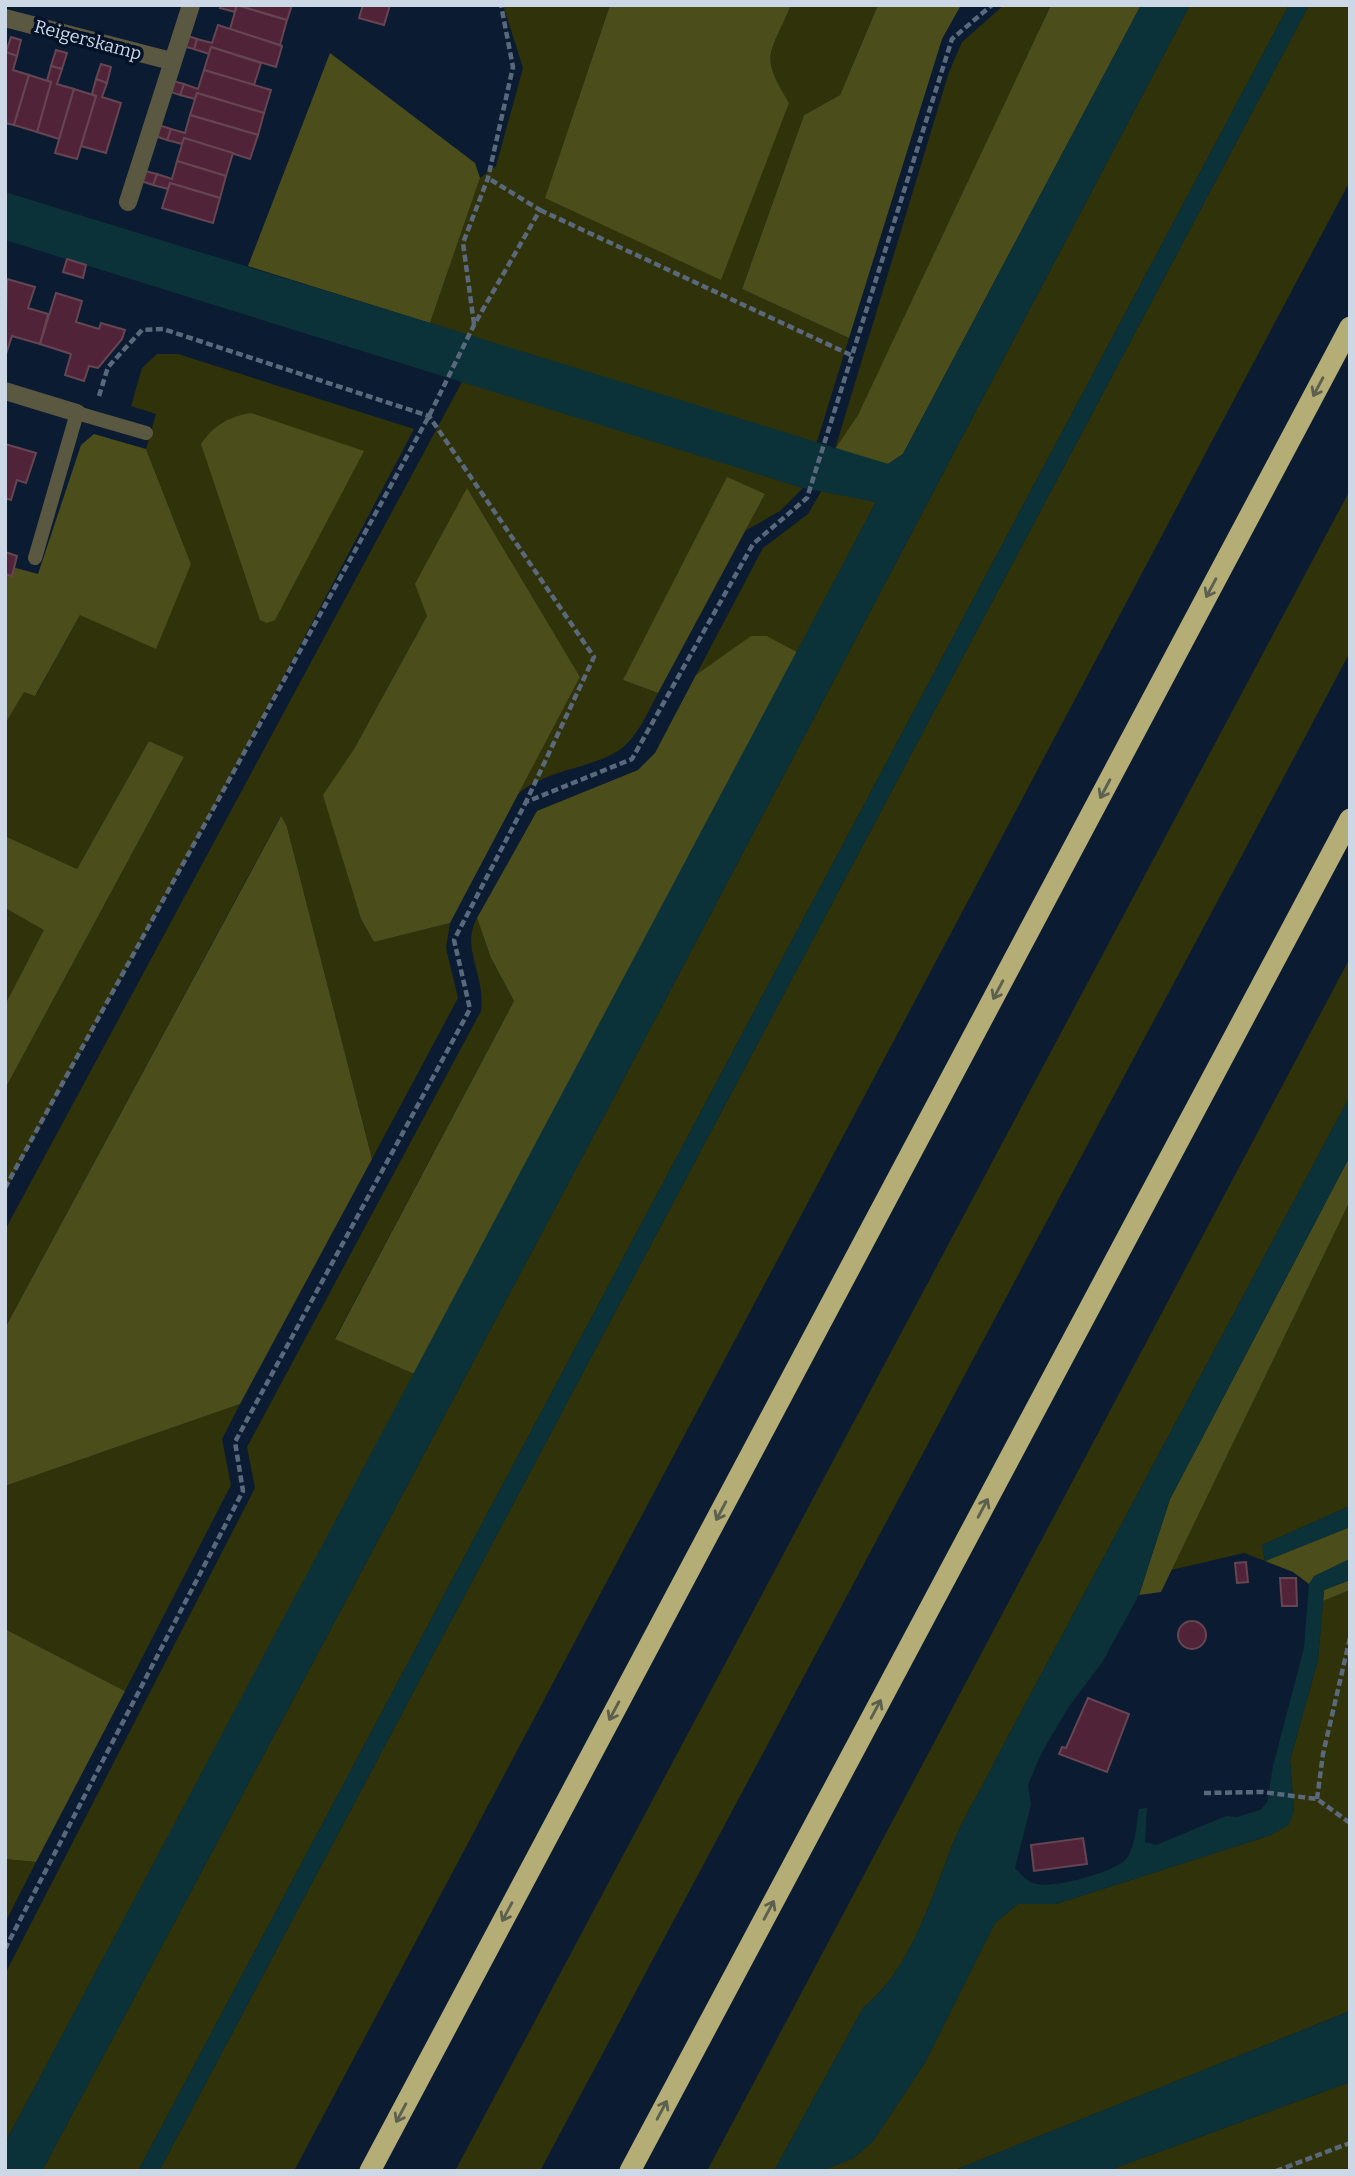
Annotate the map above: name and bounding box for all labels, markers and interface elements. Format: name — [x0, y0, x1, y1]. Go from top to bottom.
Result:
street label: Reigerskamp — [32, 15, 144, 65]
one-way arrow — [1311, 376, 1324, 397]
one-way arrow — [1204, 577, 1218, 598]
one-way arrow — [1097, 778, 1111, 799]
one-way arrow — [991, 979, 1004, 1000]
one-way arrow — [977, 1498, 990, 1519]
one-way arrow — [714, 1500, 728, 1520]
one-way arrow — [870, 1699, 883, 1720]
one-way arrow — [607, 1701, 621, 1721]
one-way arrow — [762, 1900, 776, 1920]
one-way arrow — [500, 1901, 514, 1922]
one-way arrow — [655, 2101, 669, 2121]
one-way arrow — [394, 2102, 407, 2123]

